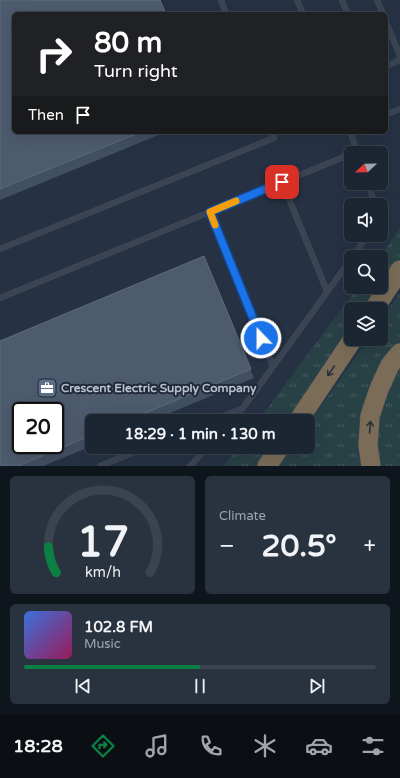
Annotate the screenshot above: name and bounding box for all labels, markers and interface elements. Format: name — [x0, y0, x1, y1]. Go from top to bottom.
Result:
text: 80 m — [94, 26, 162, 60]
icon: right — [28, 28, 80, 80]
text: Turn right — [94, 60, 178, 82]
icon: arrive — [72, 104, 94, 126]
text: Then — [28, 106, 64, 124]
north arrow — [344, 146, 388, 190]
map controls — [344, 146, 388, 346]
pin — [265, 165, 299, 199]
icon: arrive — [271, 171, 293, 193]
button: sound — [344, 198, 388, 242]
button: search — [344, 250, 388, 294]
button: layers — [344, 302, 388, 346]
position arrow — [240, 317, 282, 359]
one-way arrow — [327, 365, 335, 376]
office icon: Crescent Electric Supply Company — [36, 377, 58, 399]
place label: Crescent Electric Supply Company — [61, 381, 257, 396]
speed limit sign: 20 — [12, 402, 64, 454]
one-way arrow — [366, 421, 373, 434]
text: 18:29 · 1 min · 130 m — [125, 425, 275, 443]
text: Climate — [219, 508, 266, 524]
text: 17 — [76, 518, 129, 568]
text: 20.5° — [262, 528, 337, 565]
text: − — [219, 533, 235, 559]
text: + — [364, 533, 376, 559]
text: km/h — [85, 564, 120, 581]
text: 102.8 FM — [84, 618, 153, 636]
text: Music — [84, 636, 121, 652]
icon: previous — [72, 675, 94, 697]
icon: pause — [189, 675, 211, 697]
icon: next — [306, 675, 328, 697]
icon: directions — [89, 732, 117, 760]
icon: music — [143, 732, 171, 760]
icon: phone — [197, 732, 225, 760]
icon: climate — [251, 732, 279, 760]
icon: car — [305, 732, 333, 760]
icon: filters — [359, 732, 387, 760]
text: 18:28 — [13, 735, 63, 757]

